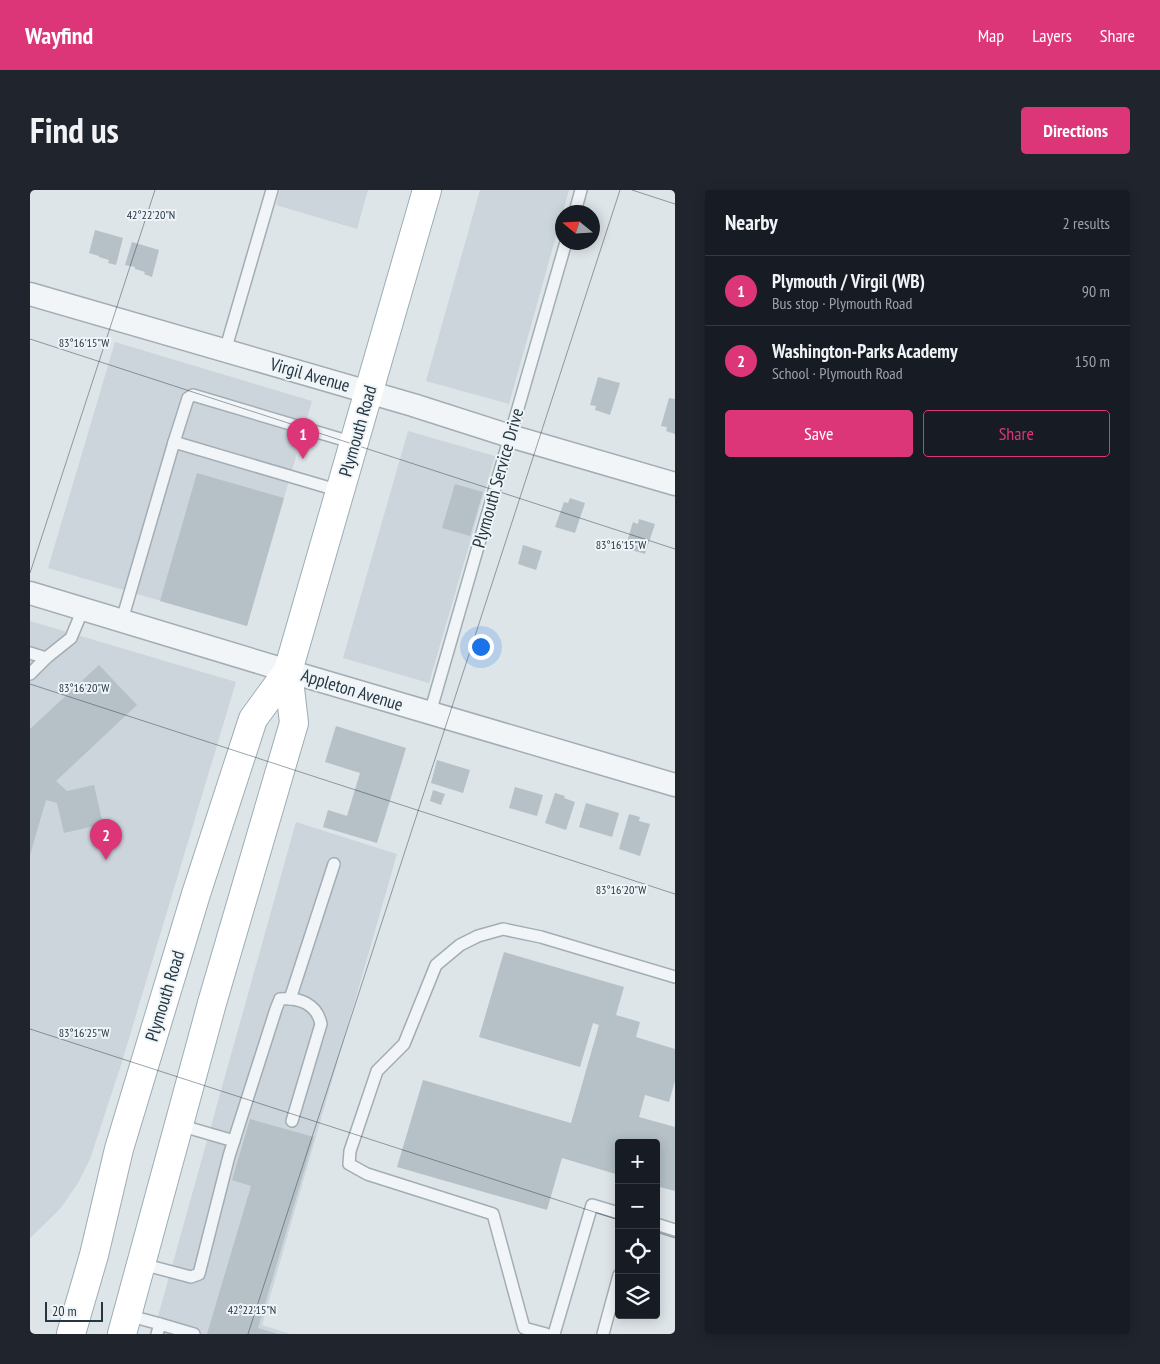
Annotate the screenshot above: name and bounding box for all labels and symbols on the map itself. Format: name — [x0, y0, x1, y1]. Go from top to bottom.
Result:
north arrow — [555, 205, 600, 250]
text: 42°22'20"N — [127, 207, 175, 222]
text: 83°16'15"W — [59, 335, 109, 350]
street label: Virgil Avenue — [267, 352, 353, 397]
street label: Plymouth Road — [334, 383, 381, 479]
street label: Plymouth Service Drive — [467, 405, 528, 550]
pin: 1 — [287, 418, 319, 459]
text: 83°16'15"W — [596, 537, 646, 552]
your location — [468, 634, 494, 660]
street label: Appleton Avenue — [299, 663, 406, 716]
text: 83°16'20"W — [59, 680, 109, 695]
pin: 2 — [90, 819, 122, 860]
text: 83°16'20"W — [596, 882, 646, 897]
street label: Plymouth Road — [140, 948, 189, 1044]
text: 83°16'25"W — [59, 1025, 109, 1040]
scale bar — [45, 1299, 102, 1322]
text: 42°22'15"N — [228, 1302, 276, 1317]

